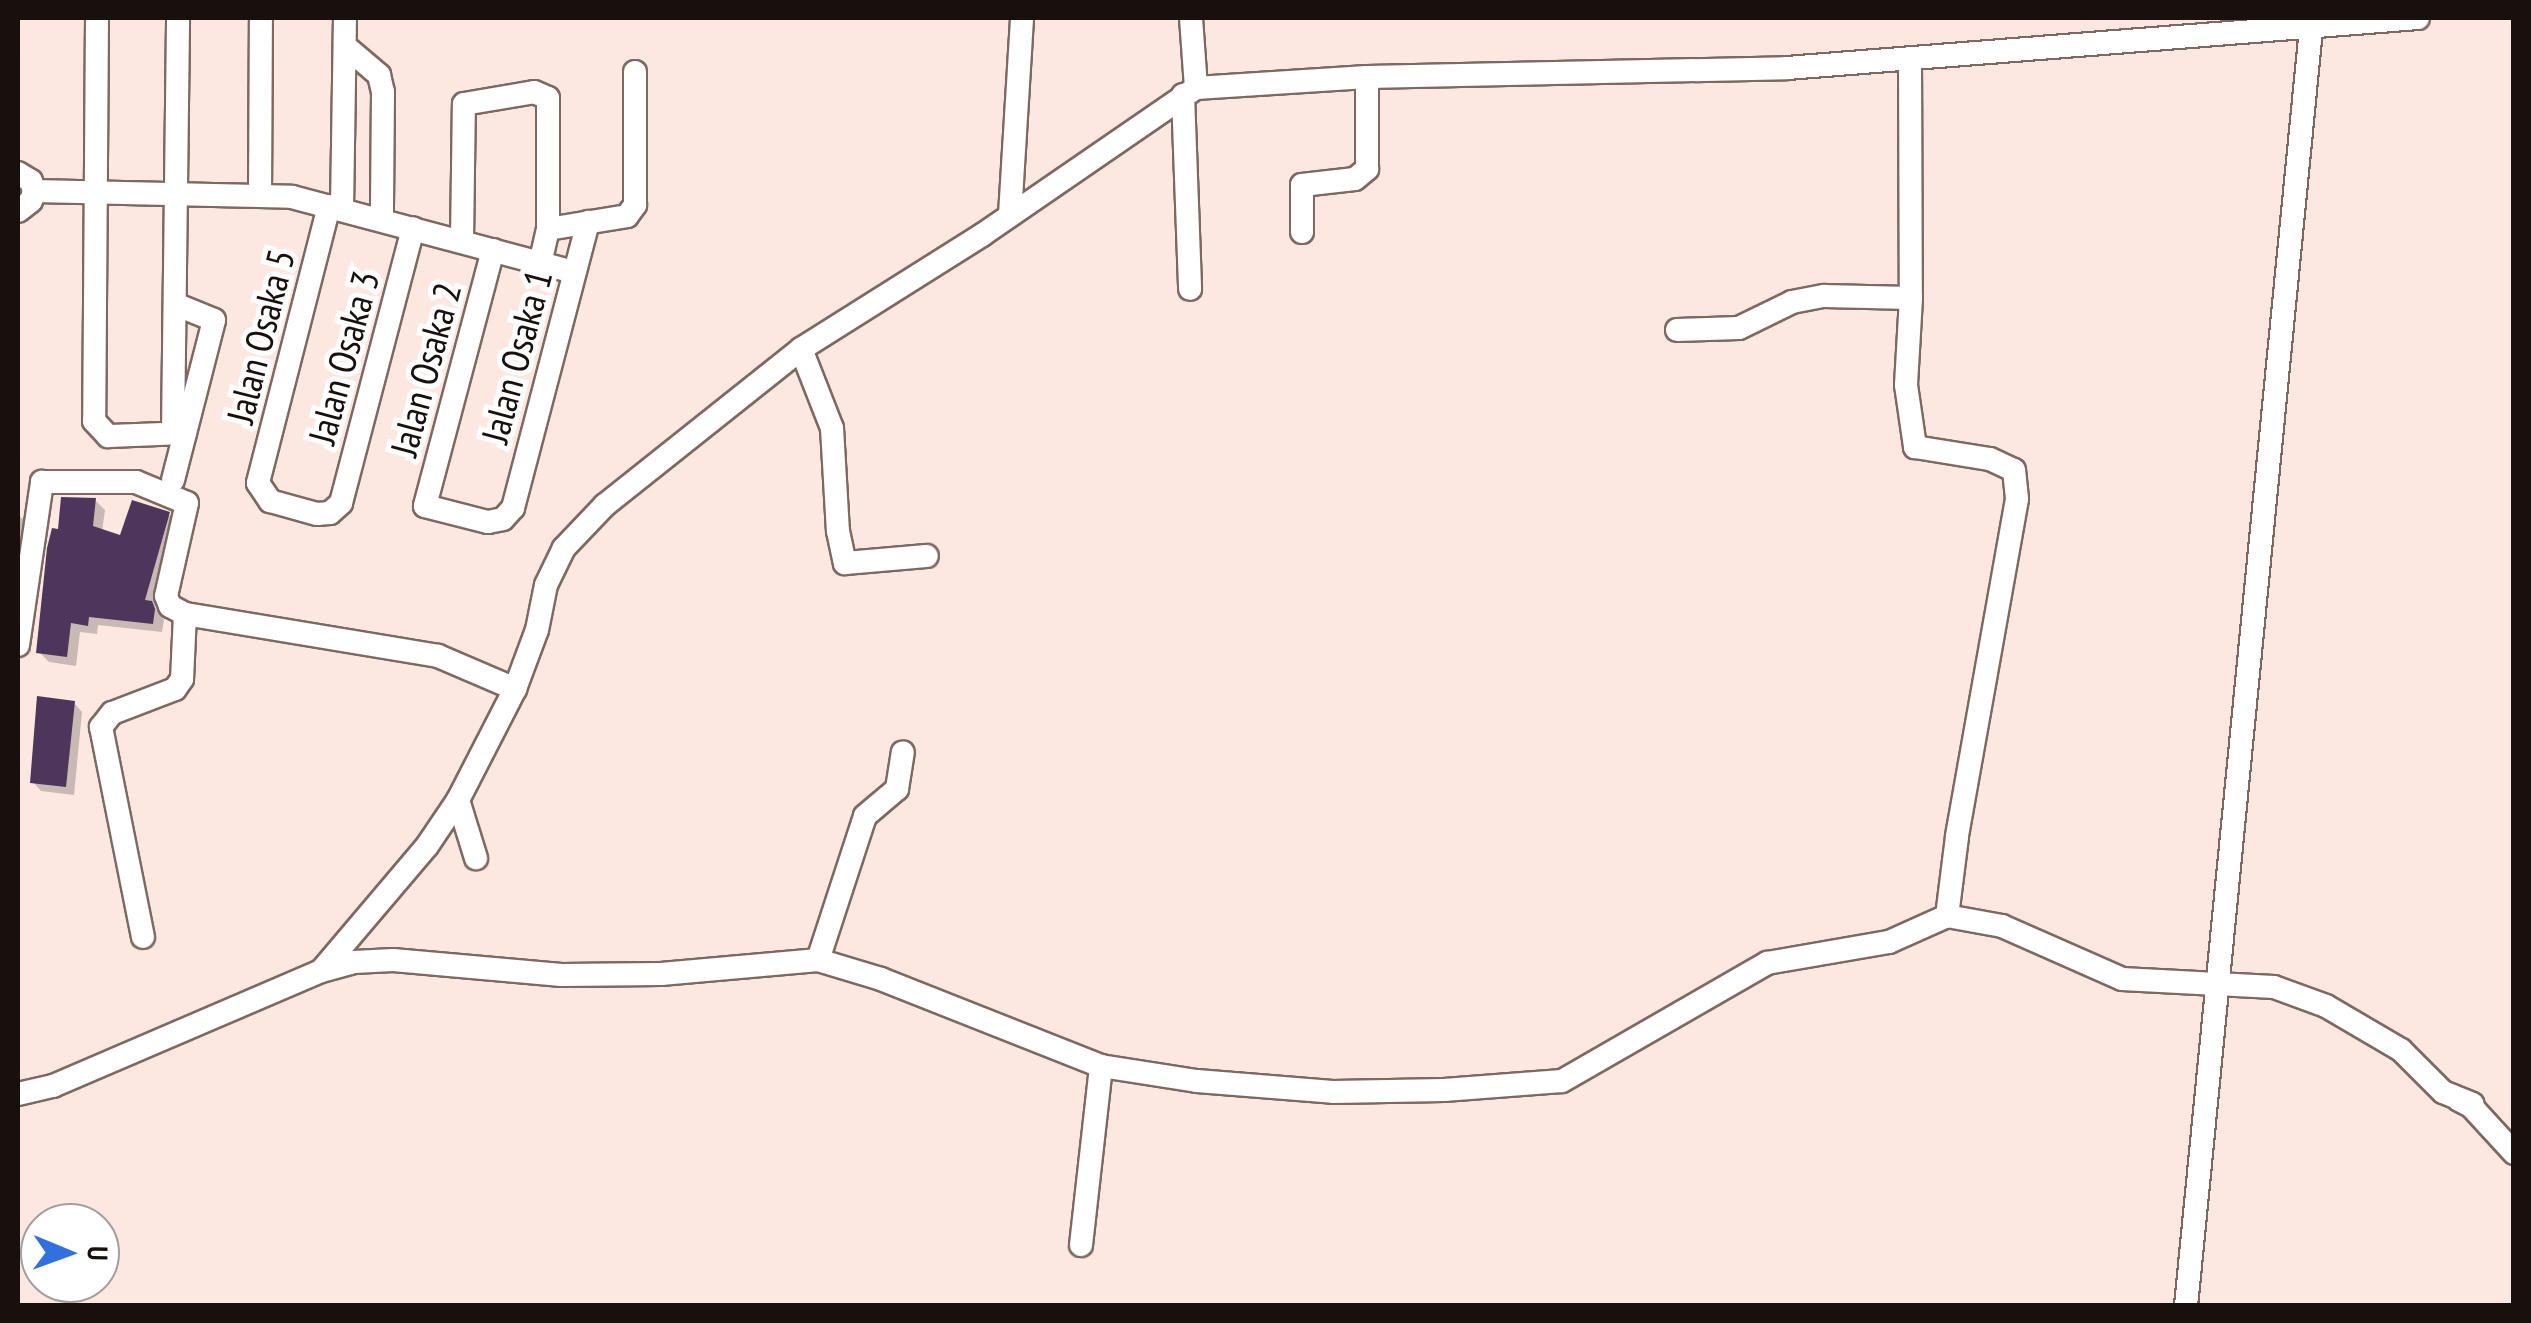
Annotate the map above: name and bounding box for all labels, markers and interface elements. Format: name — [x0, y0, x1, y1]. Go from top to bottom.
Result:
street label: Jalan Osaka 5 — [216, 245, 304, 427]
street label: Jalan Osaka 1 — [471, 265, 561, 447]
street label: Jalan Osaka 3 — [298, 266, 388, 448]
street label: Jalan Osaka 2 — [380, 278, 470, 460]
north arrow — [20, 1203, 120, 1303]
text: U — [80, 1246, 117, 1261]

